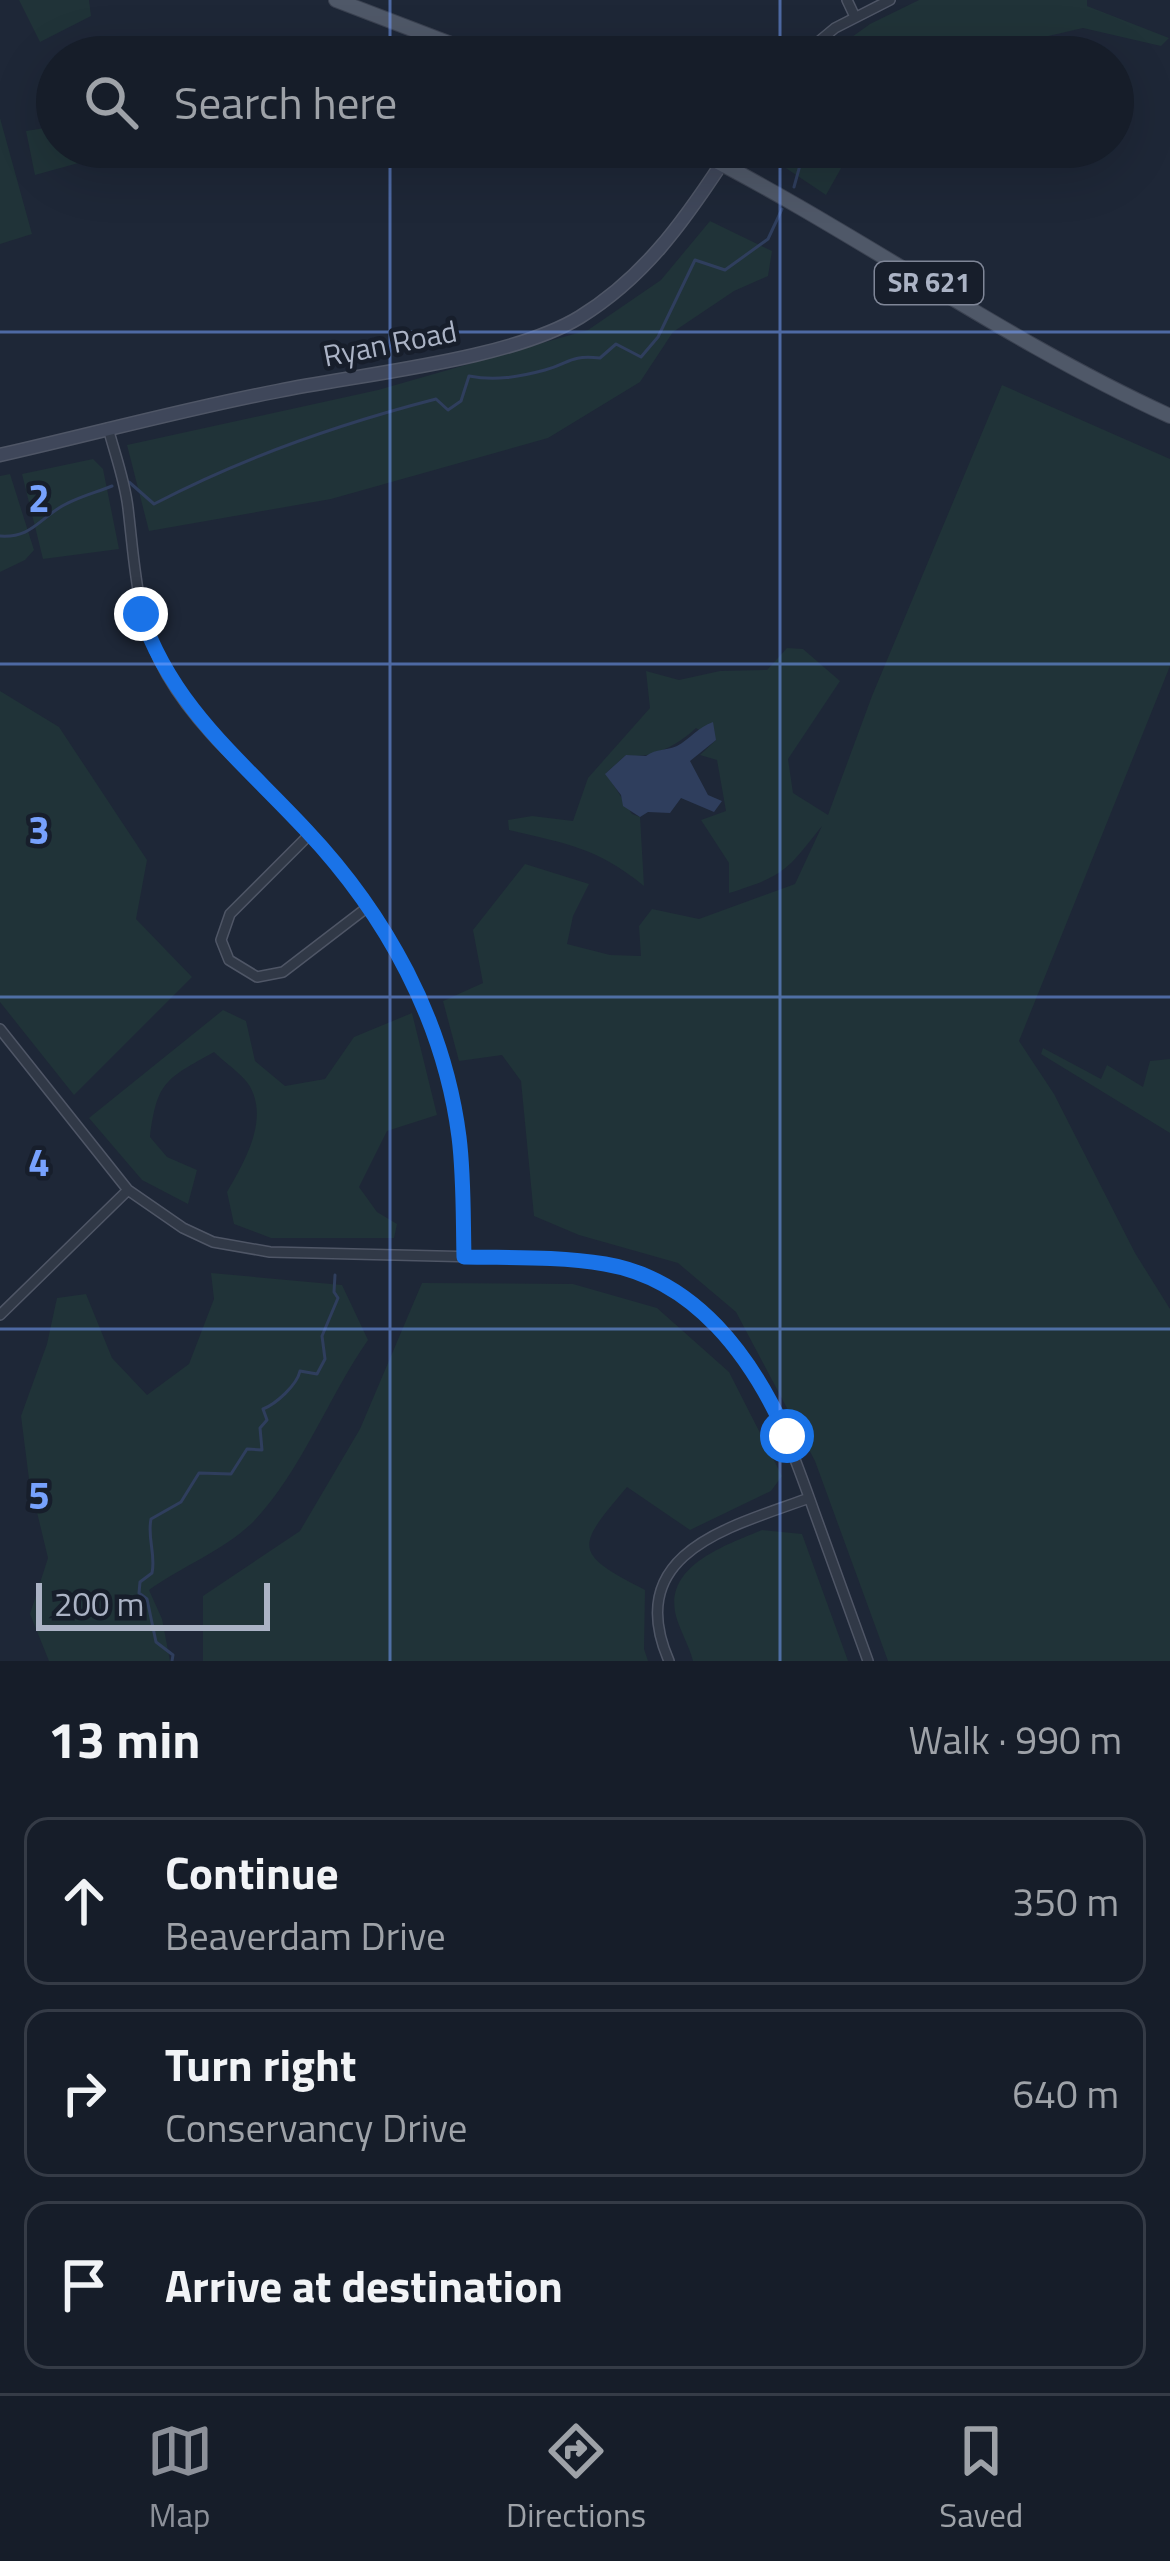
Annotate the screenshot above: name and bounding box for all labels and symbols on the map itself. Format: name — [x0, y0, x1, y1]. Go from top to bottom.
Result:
road number: SR 621 — [875, 262, 983, 304]
street label: Ryan Road — [319, 308, 461, 379]
text: 2 — [28, 468, 50, 527]
route end — [114, 587, 168, 641]
text: 3 — [28, 800, 50, 859]
text: 4 — [28, 1132, 50, 1191]
route start — [760, 1409, 814, 1463]
text: 5 — [28, 1465, 50, 1524]
scale bar — [36, 1577, 270, 1630]

